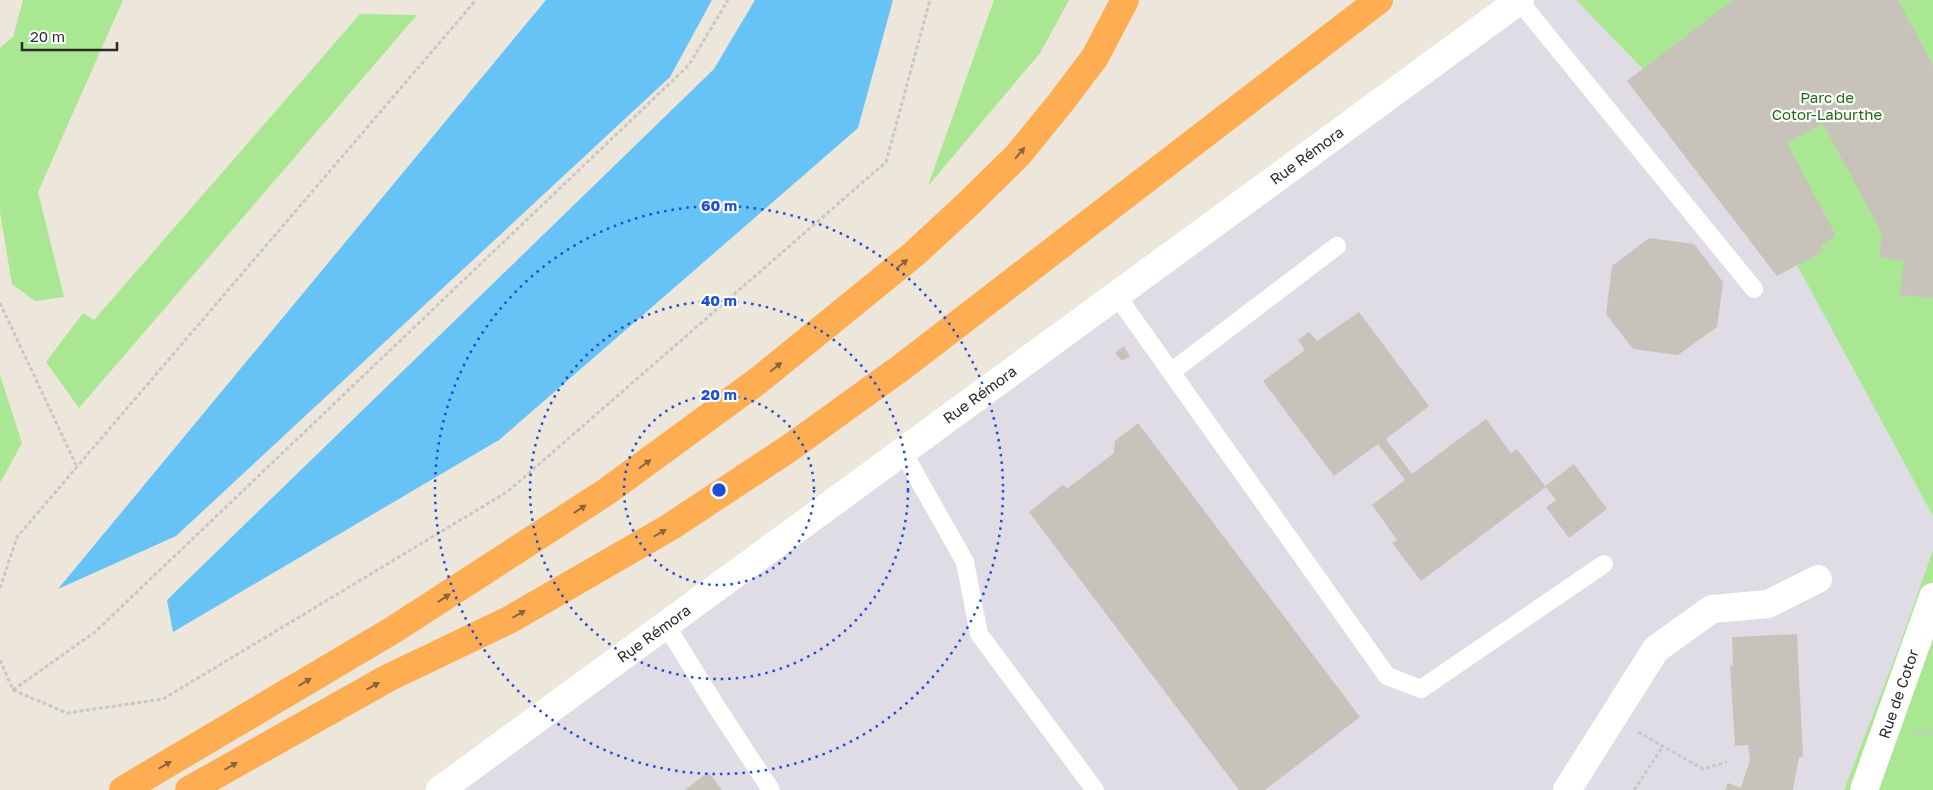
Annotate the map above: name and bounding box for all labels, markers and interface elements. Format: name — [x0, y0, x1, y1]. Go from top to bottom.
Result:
scale bar — [22, 20, 118, 52]
text: 20 m — [30, 27, 65, 45]
park label: Parc de Cotor-Laburthe — [1772, 88, 1882, 123]
street label: Rue Rémora — [1266, 122, 1347, 188]
one-way arrow — [1014, 147, 1026, 159]
text: 60 m — [701, 196, 737, 214]
one-way arrow — [895, 258, 908, 269]
text: 40 m — [701, 291, 737, 309]
one-way arrow — [769, 361, 782, 372]
street label: Rue Rémora — [939, 361, 1020, 427]
text: 20 m — [701, 385, 737, 403]
one-way arrow — [638, 458, 651, 469]
centre of rings — [710, 481, 728, 499]
one-way arrow — [573, 504, 587, 514]
one-way arrow — [653, 529, 666, 538]
one-way arrow — [437, 593, 450, 602]
street label: Rue Rémora — [613, 600, 694, 666]
one-way arrow — [512, 610, 525, 619]
street label: Rue de Cotor — [1874, 647, 1922, 741]
one-way arrow — [299, 678, 312, 687]
one-way arrow — [366, 682, 380, 690]
one-way arrow — [159, 761, 172, 770]
one-way arrow — [225, 761, 238, 770]

